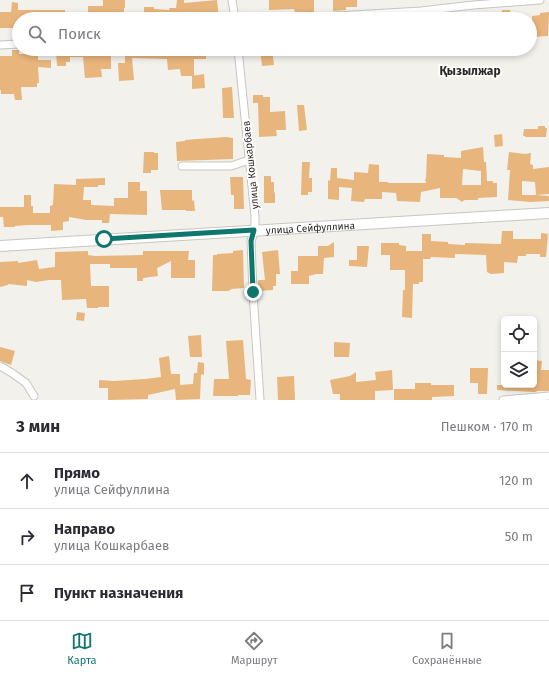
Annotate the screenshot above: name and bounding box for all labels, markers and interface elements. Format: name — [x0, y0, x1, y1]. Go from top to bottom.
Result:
search box — [12, 12, 537, 56]
icon: search — [26, 23, 48, 45]
text: Поиск — [58, 25, 101, 43]
district label: Қызылжар — [439, 64, 501, 78]
street label: улица Кошкарбаев — [240, 120, 262, 210]
street label: улица Сейфуллина — [266, 220, 355, 237]
route start — [95, 230, 113, 248]
route end — [244, 283, 262, 301]
map controls — [501, 316, 537, 388]
button: locate — [501, 316, 537, 352]
button: layers — [501, 352, 537, 388]
text: 3 мин — [16, 416, 60, 437]
text: Пешком · 170 m — [441, 419, 533, 434]
text: Прямо — [54, 464, 100, 482]
icon: ahead — [16, 470, 38, 492]
text: 120 m — [499, 473, 533, 488]
text: улица Сейфуллина — [54, 482, 170, 497]
text: Направо — [54, 520, 115, 538]
icon: right — [16, 526, 38, 548]
text: 50 m — [505, 529, 533, 544]
text: улица Кошкарбаев — [54, 538, 169, 553]
icon: arrive — [16, 582, 38, 604]
text: Пункт назначения — [54, 584, 183, 602]
tab: Карта — [67, 630, 96, 667]
tab: Маршрут — [231, 630, 278, 667]
tab: Сохранённые — [412, 630, 482, 667]

